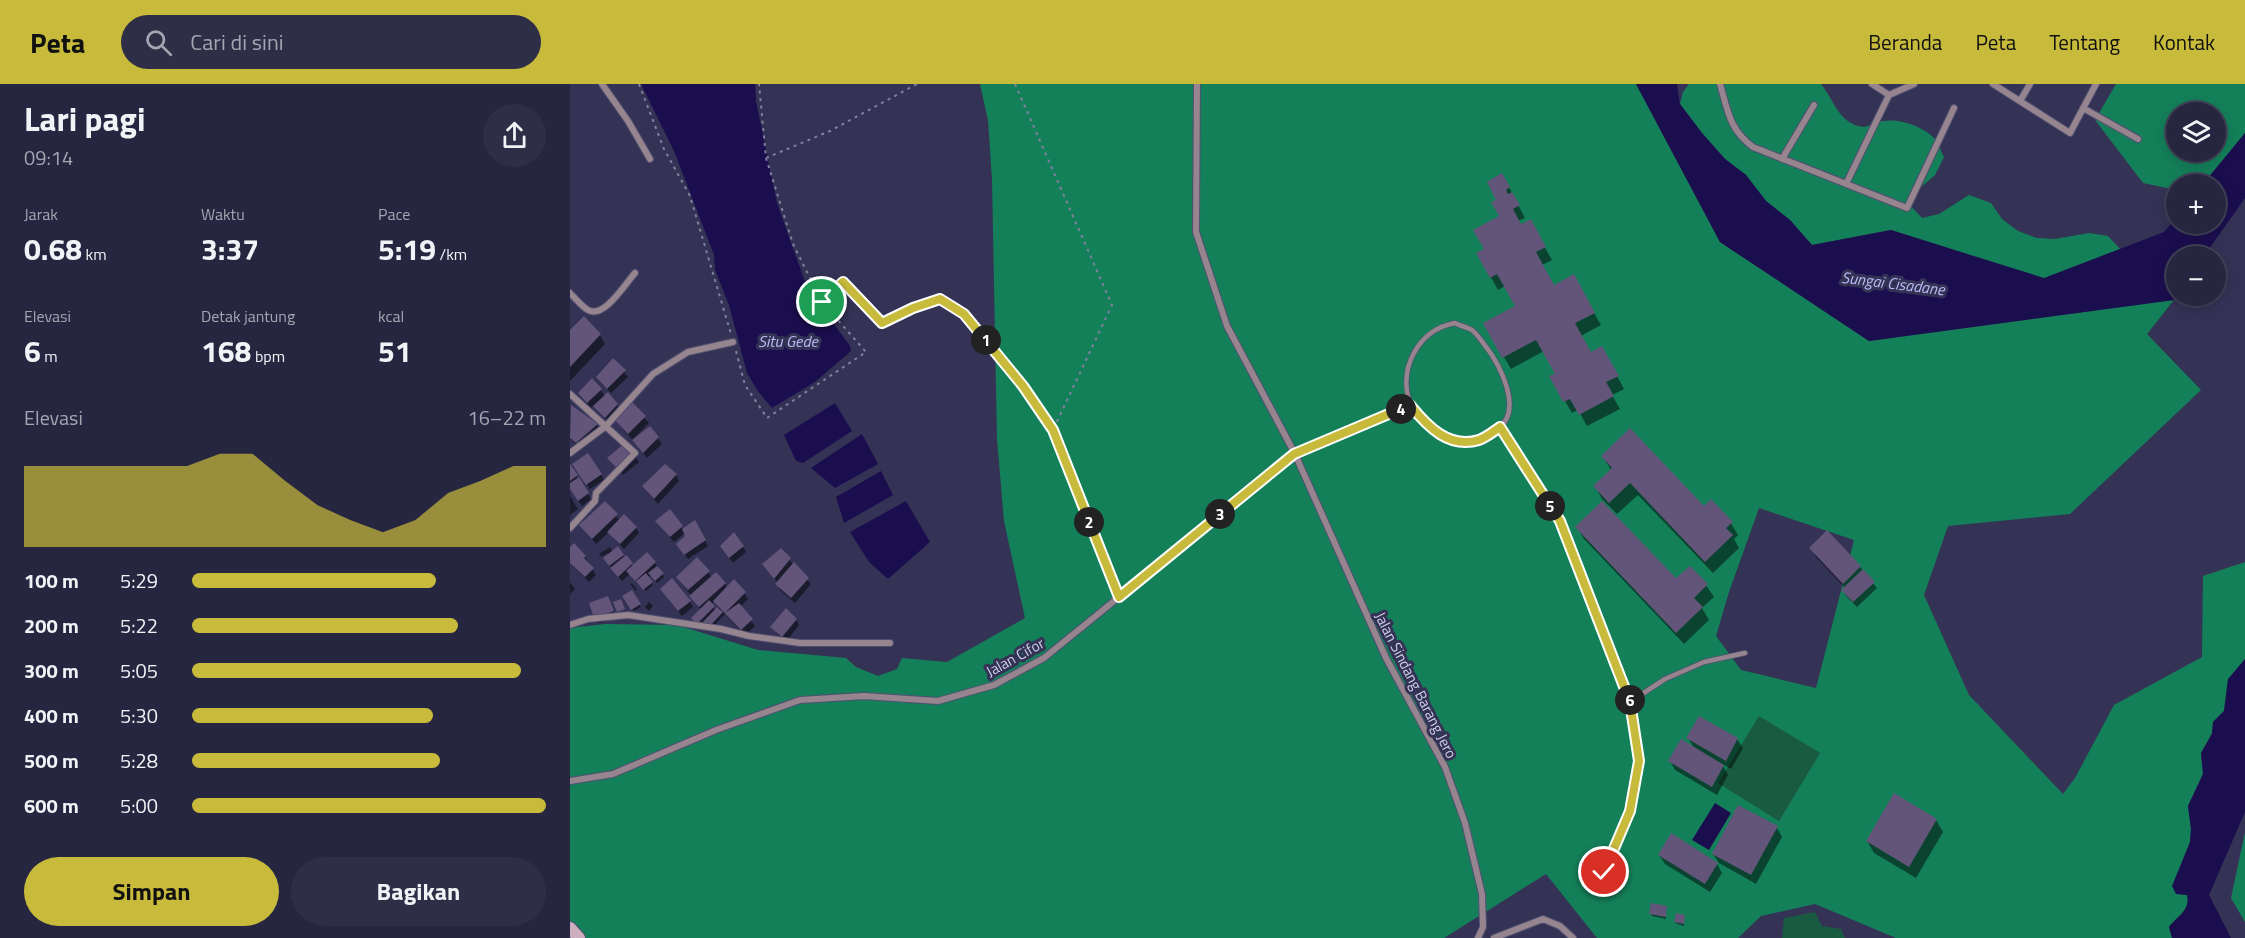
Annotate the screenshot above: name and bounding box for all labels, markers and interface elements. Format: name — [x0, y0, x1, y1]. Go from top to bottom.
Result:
search box — [121, 15, 541, 69]
text: Peta — [30, 21, 85, 64]
text: Cari di sini — [190, 25, 284, 59]
icon: search — [142, 26, 175, 59]
text: Beranda — [1868, 26, 1942, 58]
text: Peta — [1975, 26, 2016, 58]
text: Tentang — [2049, 26, 2120, 58]
text: Kontak — [2153, 26, 2215, 58]
text: Lari pagi — [24, 94, 145, 144]
map controls — [2166, 102, 2226, 306]
button: layers — [2166, 102, 2226, 162]
button: share — [483, 104, 546, 167]
text: 09:14 — [24, 142, 73, 173]
button: + — [2166, 174, 2226, 234]
text: Jarak — [24, 202, 58, 226]
text: Waktu — [201, 202, 245, 226]
text: Pace — [378, 202, 410, 226]
text: 0.68 — [24, 226, 82, 272]
text: 3:37 — [201, 226, 259, 272]
text: 5:19 — [378, 226, 436, 272]
text: km — [82, 242, 107, 266]
text: /km — [436, 242, 467, 266]
button: − — [2166, 246, 2226, 306]
water label: Sungai Cisadane — [1840, 265, 1948, 301]
pin — [796, 276, 847, 327]
icon: arrive — [805, 285, 838, 318]
text: Elevasi — [24, 304, 71, 328]
text: Detak jantung — [201, 304, 295, 328]
text: kcal — [378, 304, 404, 328]
pin: 1 — [971, 325, 1001, 355]
text: 6 — [24, 328, 41, 374]
text: 168 — [201, 328, 251, 374]
text: 51 — [378, 328, 412, 374]
text: 1 — [982, 328, 990, 352]
water label: Situ Gede — [758, 329, 820, 353]
text: m — [41, 344, 58, 368]
text: bpm — [251, 344, 285, 368]
pin: 4 — [1386, 394, 1416, 424]
text: 4 — [1397, 397, 1405, 421]
text: Elevasi — [24, 402, 83, 433]
text: 16–22 m — [467, 402, 546, 433]
pin: 5 — [1535, 491, 1565, 521]
text: 5 — [1546, 494, 1554, 518]
pin: 3 — [1205, 499, 1235, 529]
text: 3 — [1216, 502, 1224, 526]
pin: 2 — [1074, 507, 1104, 537]
text: 2 — [1085, 510, 1093, 534]
text: 100 m — [24, 565, 79, 596]
text: 5:29 — [120, 565, 158, 596]
street label: Jalan Sindang Barang Jero — [1369, 608, 1463, 762]
text: 200 m — [24, 610, 79, 641]
text: 5:22 — [120, 610, 158, 641]
street label: Jalan Cifor — [982, 632, 1048, 682]
text: 300 m — [24, 655, 79, 686]
text: 5:05 — [120, 655, 158, 686]
pin: 6 — [1615, 685, 1645, 715]
text: 6 — [1626, 688, 1634, 712]
text: 400 m — [24, 700, 79, 731]
text: 5:30 — [120, 700, 158, 731]
text: 500 m — [24, 745, 79, 776]
text: 5:28 — [120, 745, 158, 776]
text: 600 m — [24, 790, 79, 821]
text: 5:00 — [120, 790, 158, 821]
pin — [1578, 846, 1629, 897]
icon: check — [1587, 855, 1620, 888]
button: Simpan — [24, 857, 279, 926]
button: Bagikan — [291, 857, 546, 926]

